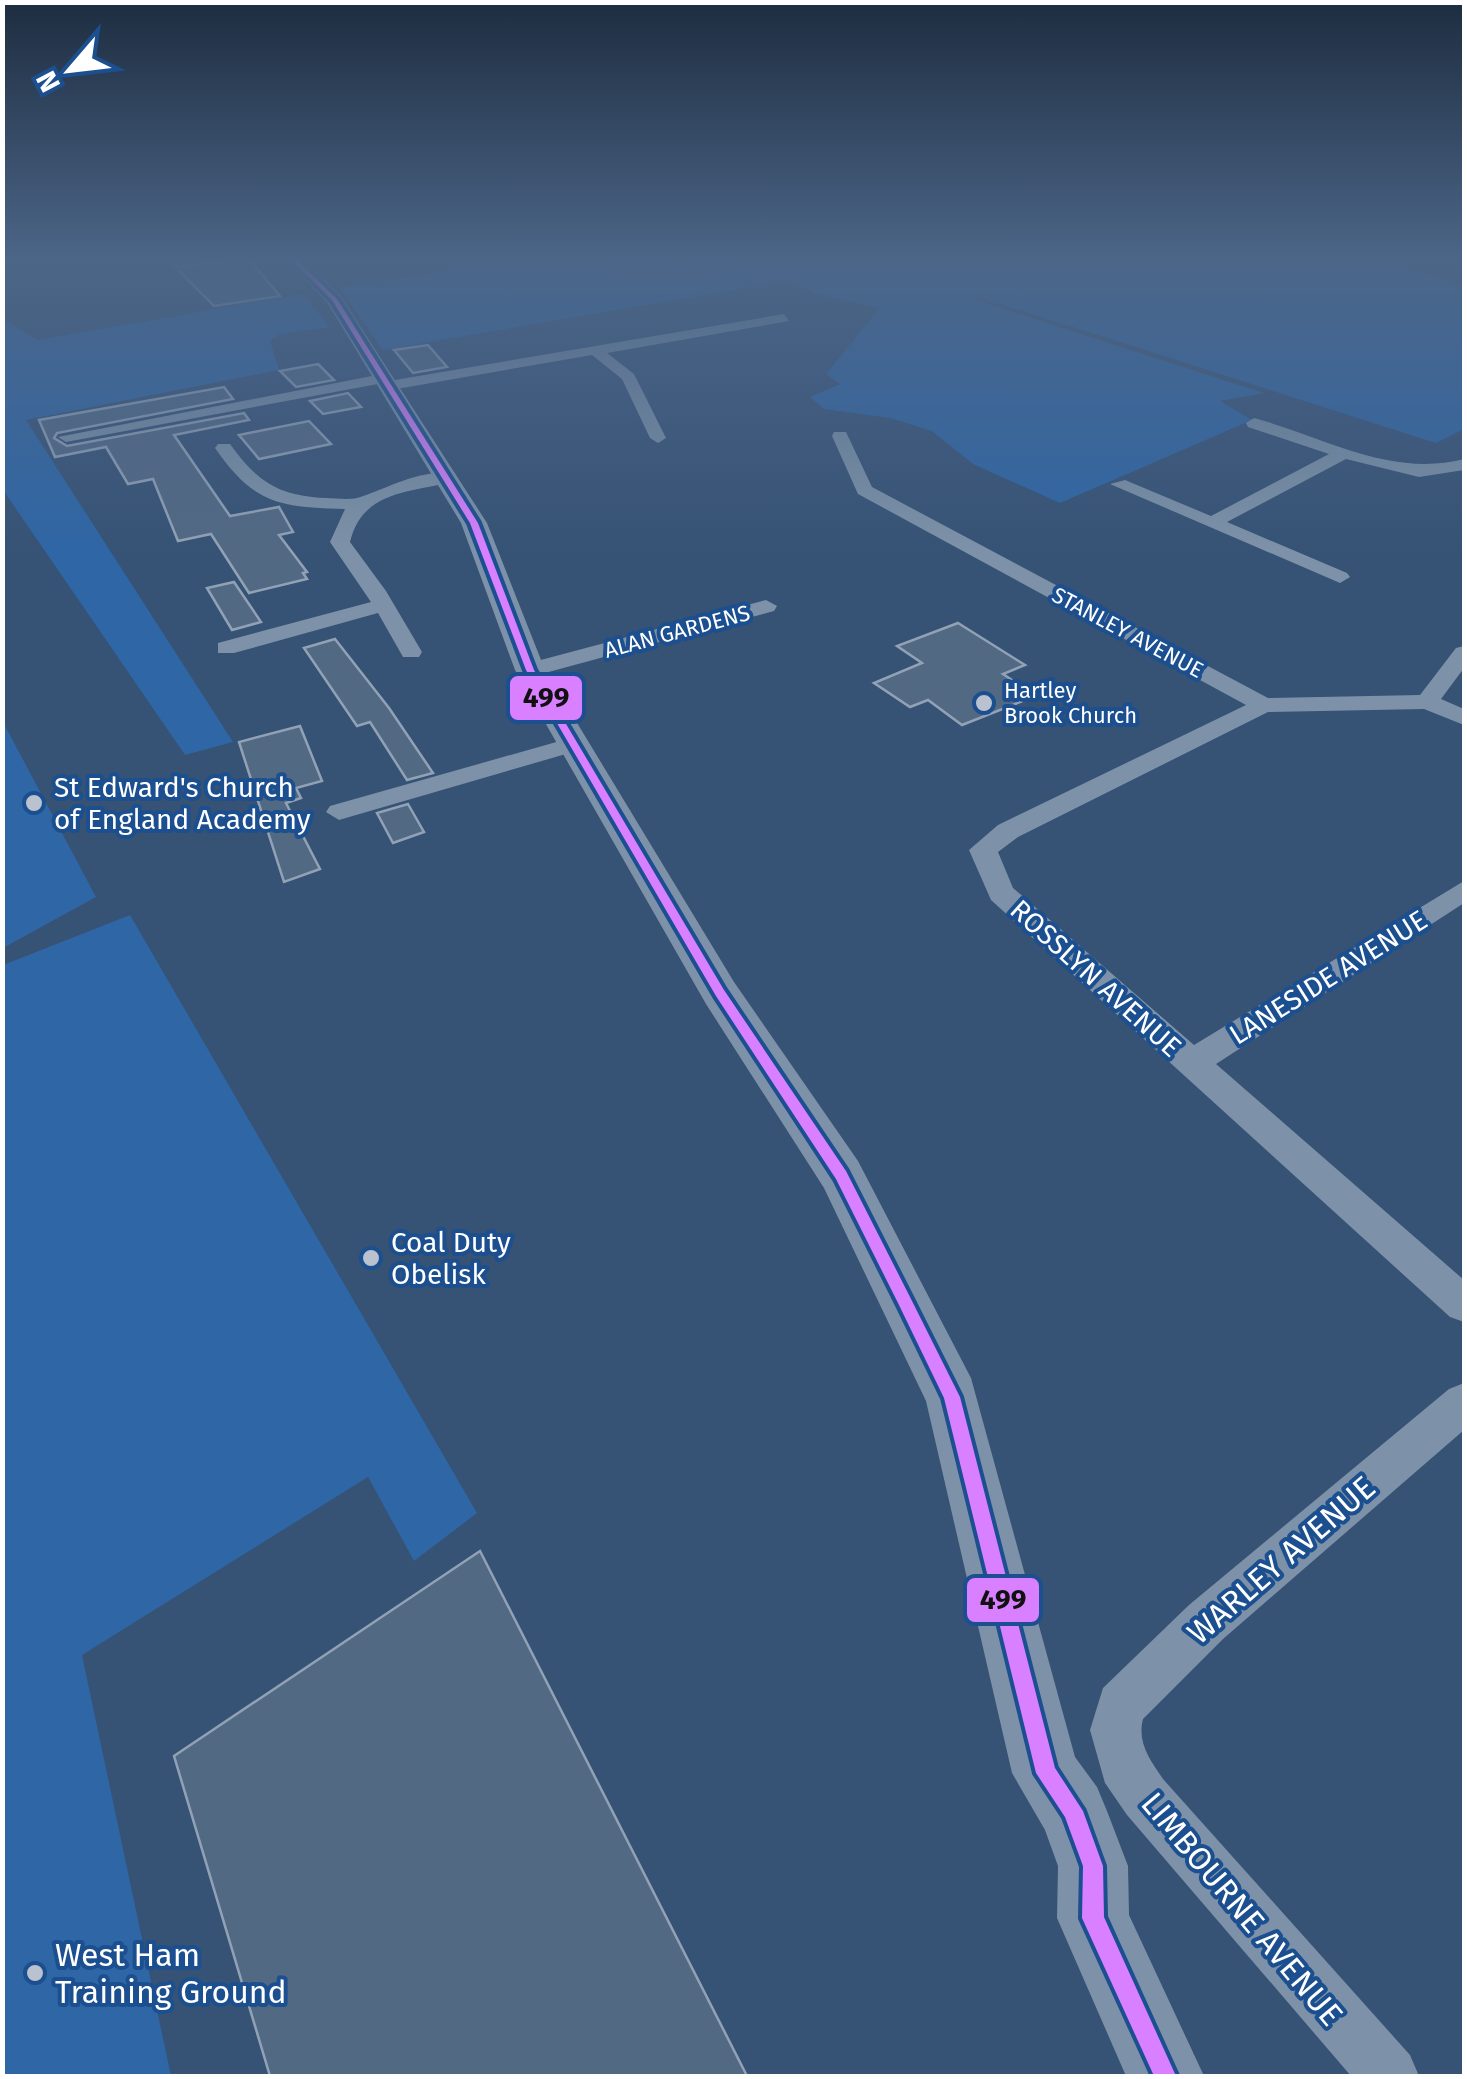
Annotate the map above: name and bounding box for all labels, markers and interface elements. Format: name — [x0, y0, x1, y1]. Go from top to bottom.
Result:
north arrow — [20, 20, 120, 120]
text: N — [29, 66, 67, 97]
street label: STANLEY AVENUE — [1047, 581, 1208, 684]
street label: ALAN GARDENS — [601, 599, 753, 664]
line badge: 499 — [508, 674, 584, 722]
place label: Hartley Brook Church — [1004, 677, 1137, 729]
text: 499 — [523, 681, 569, 714]
marker: Hartley Brook Church — [973, 692, 995, 714]
place label: St Edward's Church of England Academy — [54, 771, 311, 836]
marker: St Edward's Church of England Academy — [23, 792, 45, 814]
street label: ROSSLYN AVENUE — [1003, 893, 1188, 1064]
street label: LANESIDE AVENUE — [1223, 903, 1433, 1051]
place label: Coal Duty Obelisk — [391, 1226, 511, 1291]
marker: Coal Duty Obelisk — [360, 1247, 382, 1269]
street label: WARLEY AVENUE — [1179, 1468, 1383, 1652]
line badge: 499 — [965, 1576, 1041, 1624]
text: 499 — [980, 1583, 1026, 1616]
street label: LIMBOURNE AVENUE — [1133, 1785, 1351, 2033]
place label: West Ham Training Ground — [55, 1936, 287, 2011]
marker: West Ham Training Ground — [24, 1962, 46, 1984]

